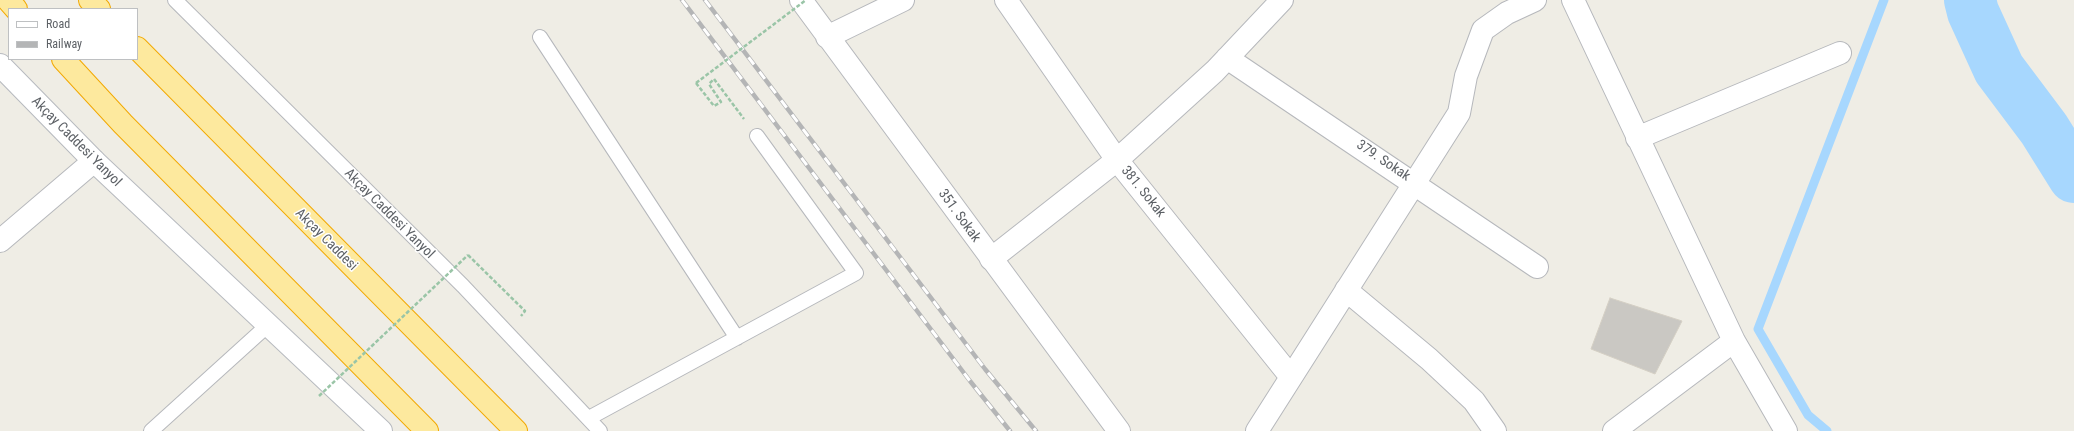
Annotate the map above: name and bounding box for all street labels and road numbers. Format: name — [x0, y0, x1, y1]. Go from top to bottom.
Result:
street label: Akçay Caddesi Yanyol — [27, 93, 125, 191]
street label: 379. Sokak — [1353, 137, 1413, 185]
street label: 381. Sokak — [1117, 163, 1169, 221]
street label: Akçay Caddesi Yanyol — [340, 165, 438, 263]
street label: 351. Sokak — [934, 186, 984, 246]
street label: Akçay Caddesi — [291, 205, 361, 275]

